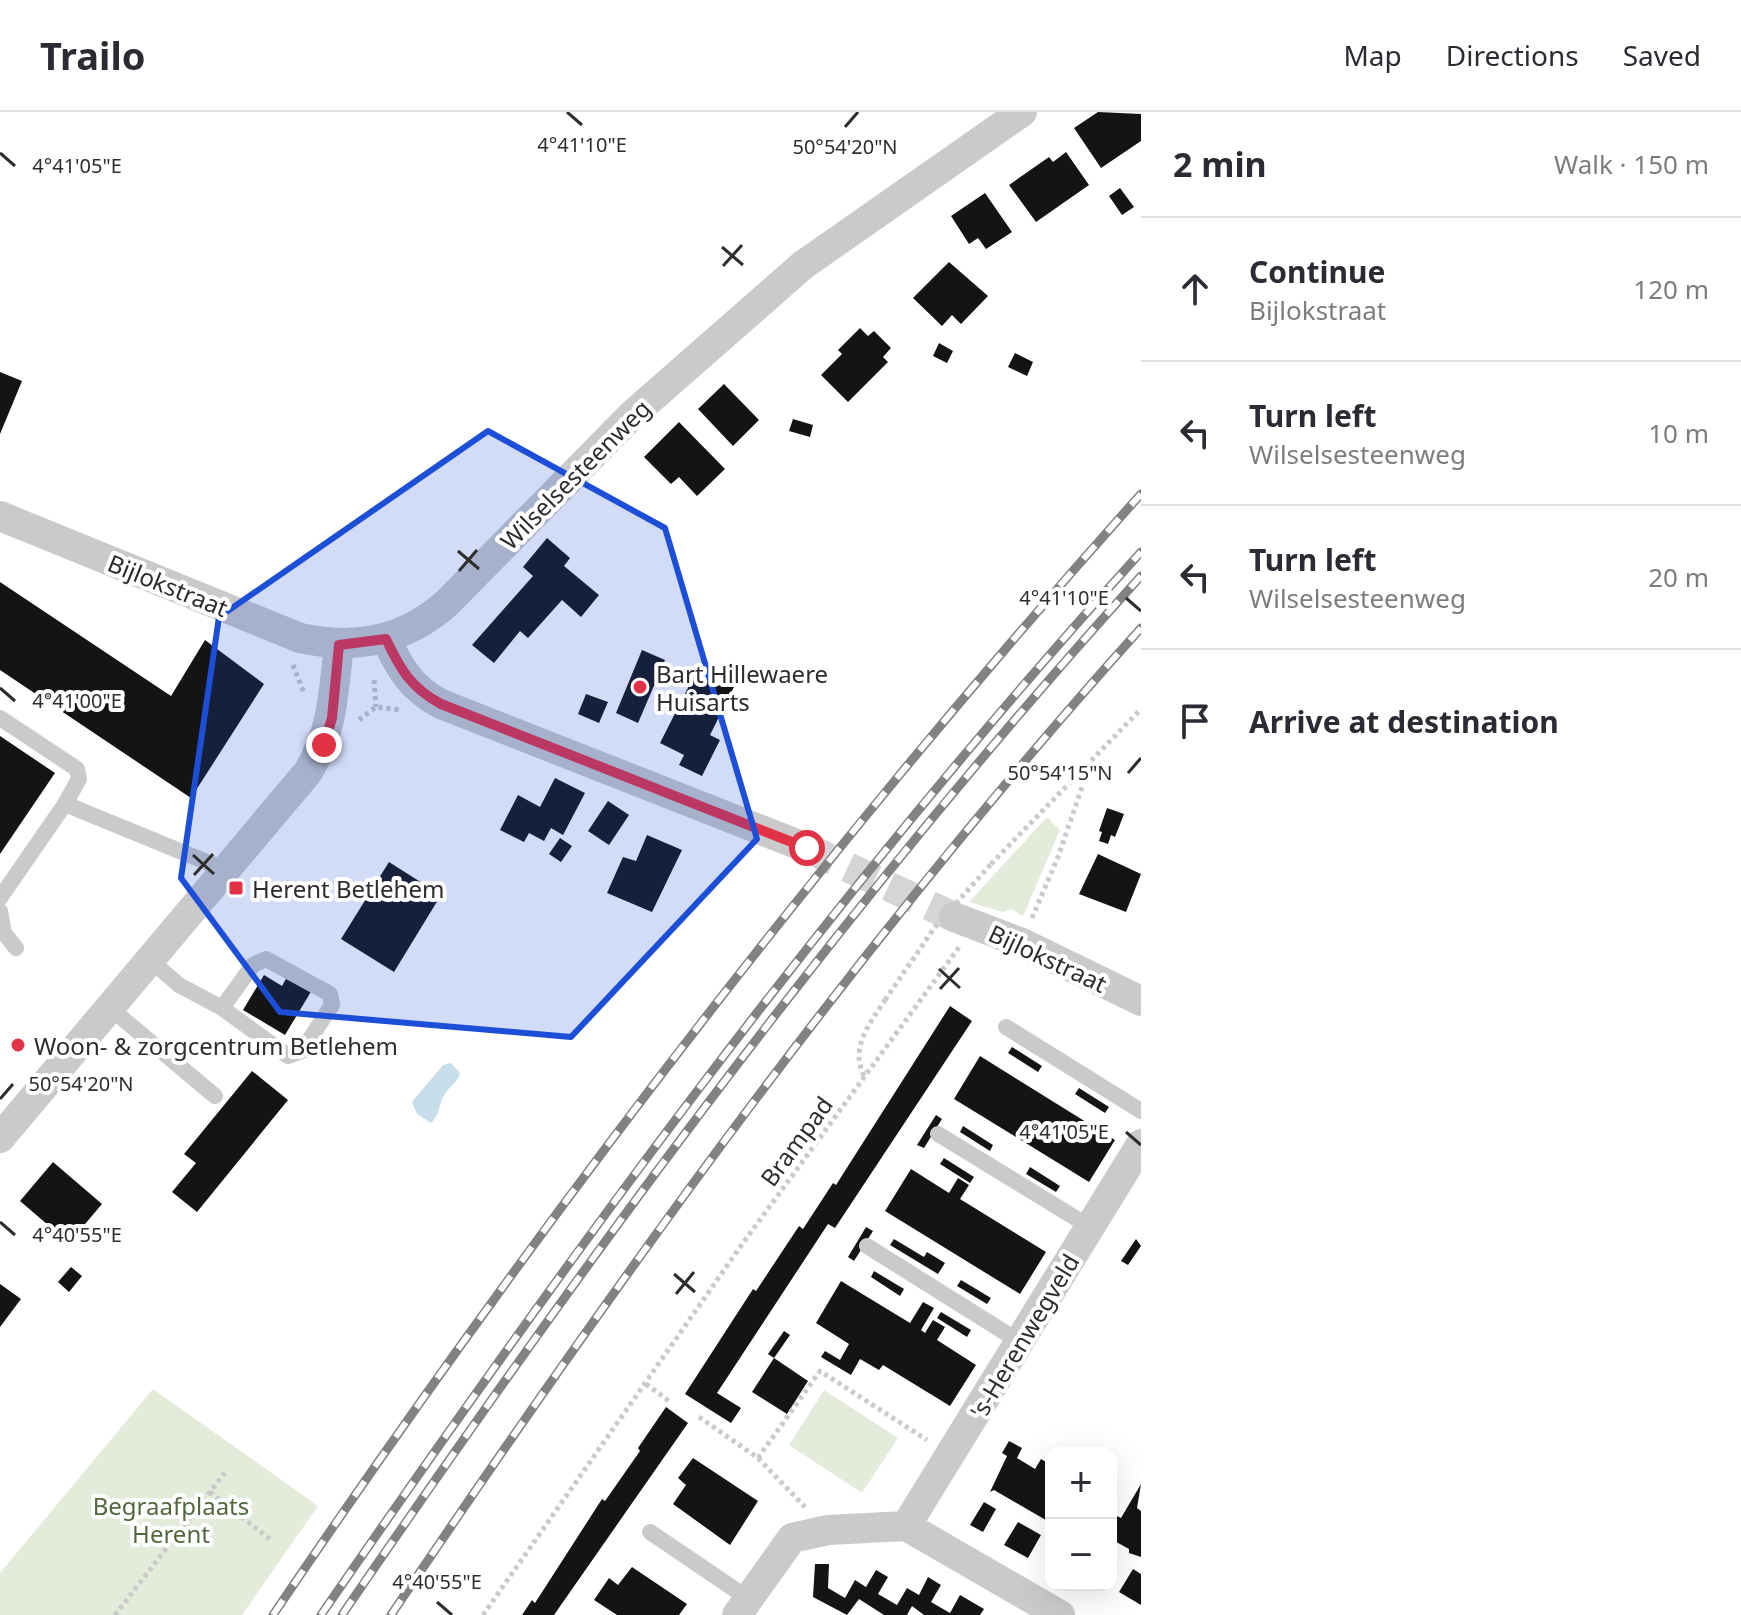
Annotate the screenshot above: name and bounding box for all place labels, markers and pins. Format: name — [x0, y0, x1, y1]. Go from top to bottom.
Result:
place label: Bart Hillewaere Huisarts — [656, 657, 828, 718]
marker: Bart Hillewaere Huisarts — [631, 678, 649, 696]
place label: Herent Betlehem — [252, 872, 444, 905]
marker: Herent Betlehem — [227, 879, 245, 897]
place label: Woon- & zorgcentrum Betlehem — [34, 1029, 398, 1062]
marker: Woon- & zorgcentrum Betlehem — [9, 1036, 27, 1054]

